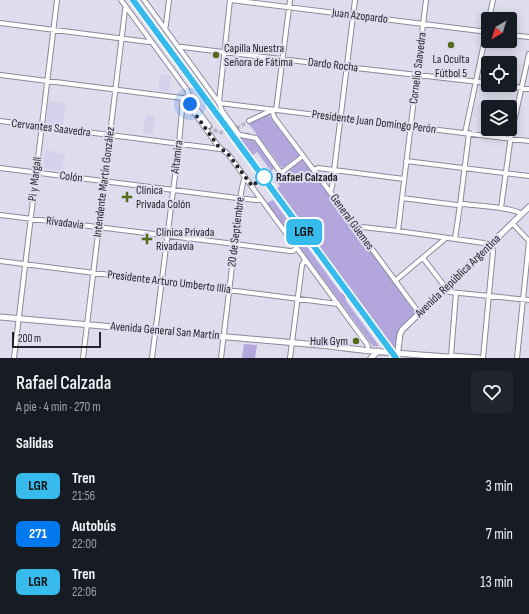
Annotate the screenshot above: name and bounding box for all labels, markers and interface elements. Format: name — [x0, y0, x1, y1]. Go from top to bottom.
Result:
street label: Juan Azopardo — [330, 5, 389, 27]
north arrow — [481, 12, 517, 48]
map controls — [481, 12, 517, 136]
street label: Cornelio Saavedra — [406, 31, 430, 105]
marker: La Oculta Fútbol 5 — [446, 40, 456, 50]
place label: Capilla Nuestra Señora de Fátima — [224, 41, 293, 70]
marker: Capilla Nuestra Señora de Fátima — [211, 50, 221, 60]
place label: La Oculta Fútbol 5 — [432, 52, 470, 81]
street label: Dardo Rocha — [307, 54, 359, 76]
button: locate — [481, 56, 517, 92]
your location — [180, 94, 200, 114]
button: layers — [481, 100, 517, 136]
street label: Presidente Juan Domingo Perón — [311, 107, 437, 137]
street label: Cervantes Saavedra — [11, 116, 92, 140]
street label: Intendente Martín González — [90, 125, 118, 238]
street label: Altamira — [167, 139, 187, 176]
street label: Pi y Margall — [25, 156, 45, 202]
street label: Colón — [59, 168, 83, 186]
marker: Rafael Calzada — [255, 168, 273, 186]
place label: Rafael Calzada — [276, 170, 338, 185]
place label: Clínica Privada Colón — [136, 183, 190, 212]
marker: Clínica Privada Colón — [121, 191, 133, 203]
street label: General Güemes — [327, 191, 377, 253]
street label: 20 de Septiembre — [224, 196, 248, 268]
street label: Rivadavia — [45, 213, 85, 233]
line badge: LGR — [281, 219, 327, 245]
text: LGR — [294, 223, 314, 240]
place label: Clínica Privada Rivadavia — [156, 225, 215, 254]
street label: Avenida República Argentina — [411, 231, 504, 321]
marker: Clínica Privada Rivadavia — [141, 233, 153, 245]
street label: Presidente Arturo Umberto Illia — [106, 267, 232, 297]
street label: Avenida General San Martín — [109, 319, 220, 343]
scale bar — [12, 330, 101, 349]
text: 200 m — [18, 332, 41, 345]
place label: Hulk Gym — [310, 334, 348, 349]
marker: Hulk Gym — [351, 336, 361, 346]
button: heart — [471, 371, 513, 413]
text: Rafael Calzada — [16, 372, 111, 395]
text: A pie · 4 min · 270 m — [16, 399, 101, 415]
text: Salidas — [16, 434, 54, 453]
text: Tren — [72, 469, 95, 488]
text: LGR — [28, 477, 48, 494]
text: 3 min — [485, 477, 513, 496]
text: 21:56 — [72, 488, 95, 504]
text: Autobús — [72, 517, 116, 536]
text: 271 — [29, 525, 47, 542]
text: 7 min — [486, 525, 513, 544]
text: 22:00 — [72, 536, 97, 552]
text: Tren — [72, 565, 95, 584]
text: LGR — [28, 573, 48, 590]
text: 13 min — [480, 573, 513, 592]
text: 22:06 — [72, 584, 97, 600]

